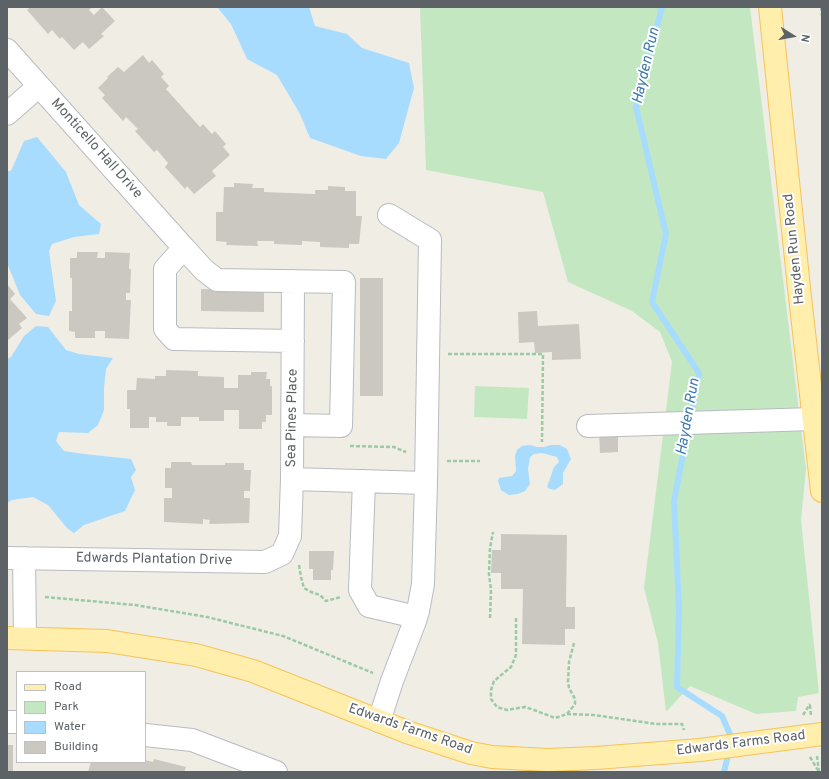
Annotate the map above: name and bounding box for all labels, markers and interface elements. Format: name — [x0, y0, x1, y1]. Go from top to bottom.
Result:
north arrow — [773, 16, 813, 56]
water label: Hayden Run — [629, 26, 665, 106]
text: N — [797, 33, 812, 44]
street label: Monticello Hall Drive — [47, 95, 145, 203]
street label: Hayden Run Road — [781, 193, 809, 305]
street label: Sea Pines Place — [284, 369, 302, 467]
water label: Hayden Run — [673, 377, 705, 457]
street label: Edwards Plantation Drive — [76, 550, 232, 570]
legend — [16, 671, 146, 763]
text: Road — [54, 679, 82, 695]
text: Park — [54, 699, 79, 715]
street label: Edwards Farms Road — [346, 701, 474, 759]
text: Water — [54, 719, 86, 735]
street label: Edwards Farms Road — [676, 728, 806, 760]
text: Building — [54, 739, 98, 755]

